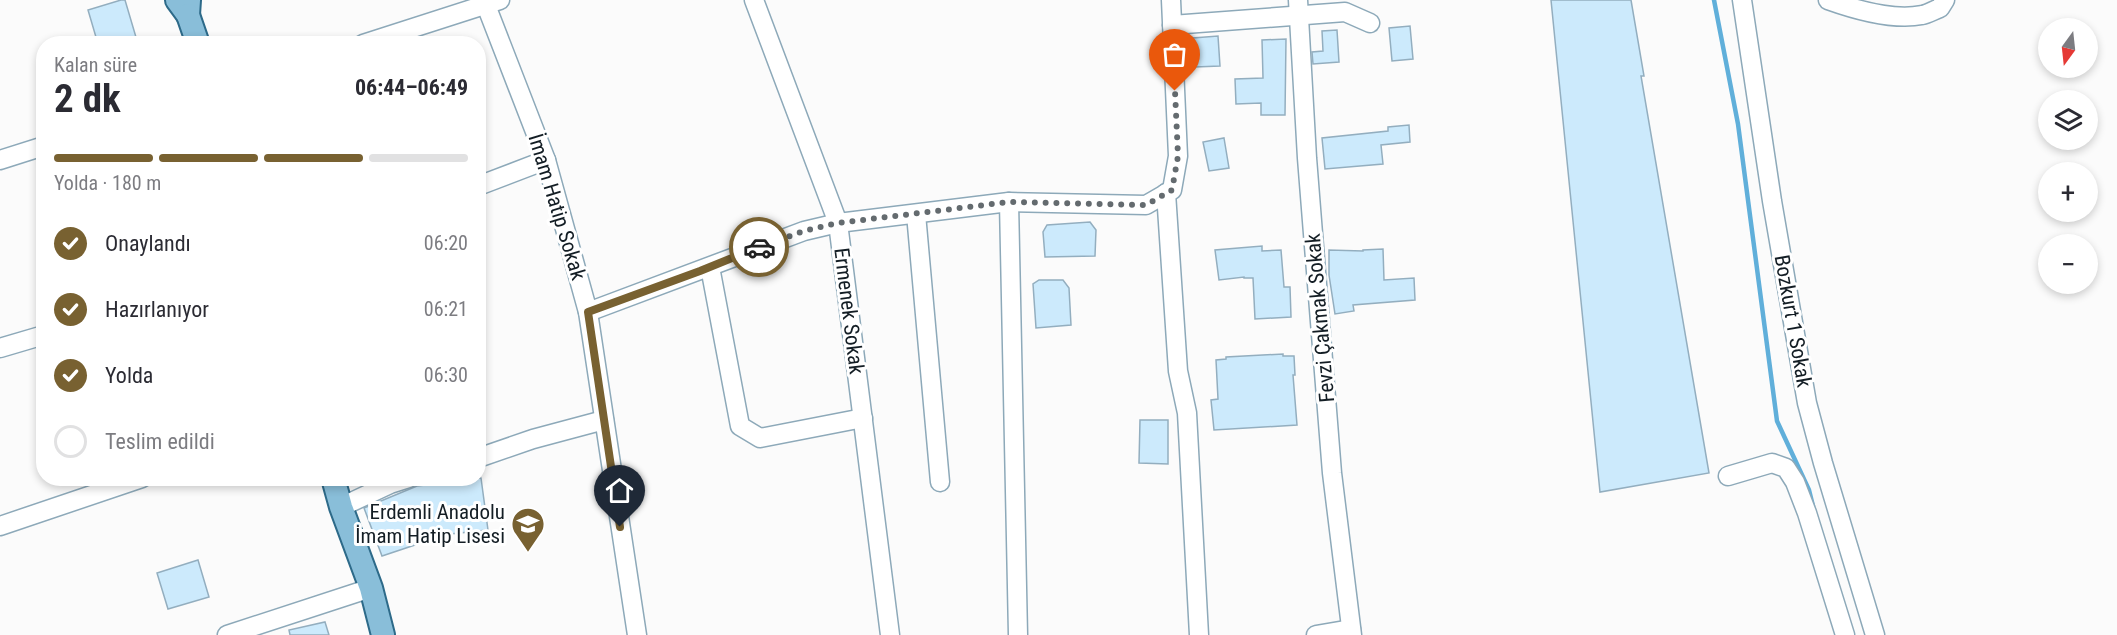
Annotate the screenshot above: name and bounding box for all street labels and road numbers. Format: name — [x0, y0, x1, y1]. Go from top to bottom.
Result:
street label: İmam Hatip Sokak — [523, 131, 591, 283]
street label: Fevzi Çakmak Sokak — [1301, 232, 1339, 403]
street label: Ermenek Sokak — [829, 246, 869, 376]
street label: Bozkurt 1 Sokak — [1770, 253, 1817, 390]

